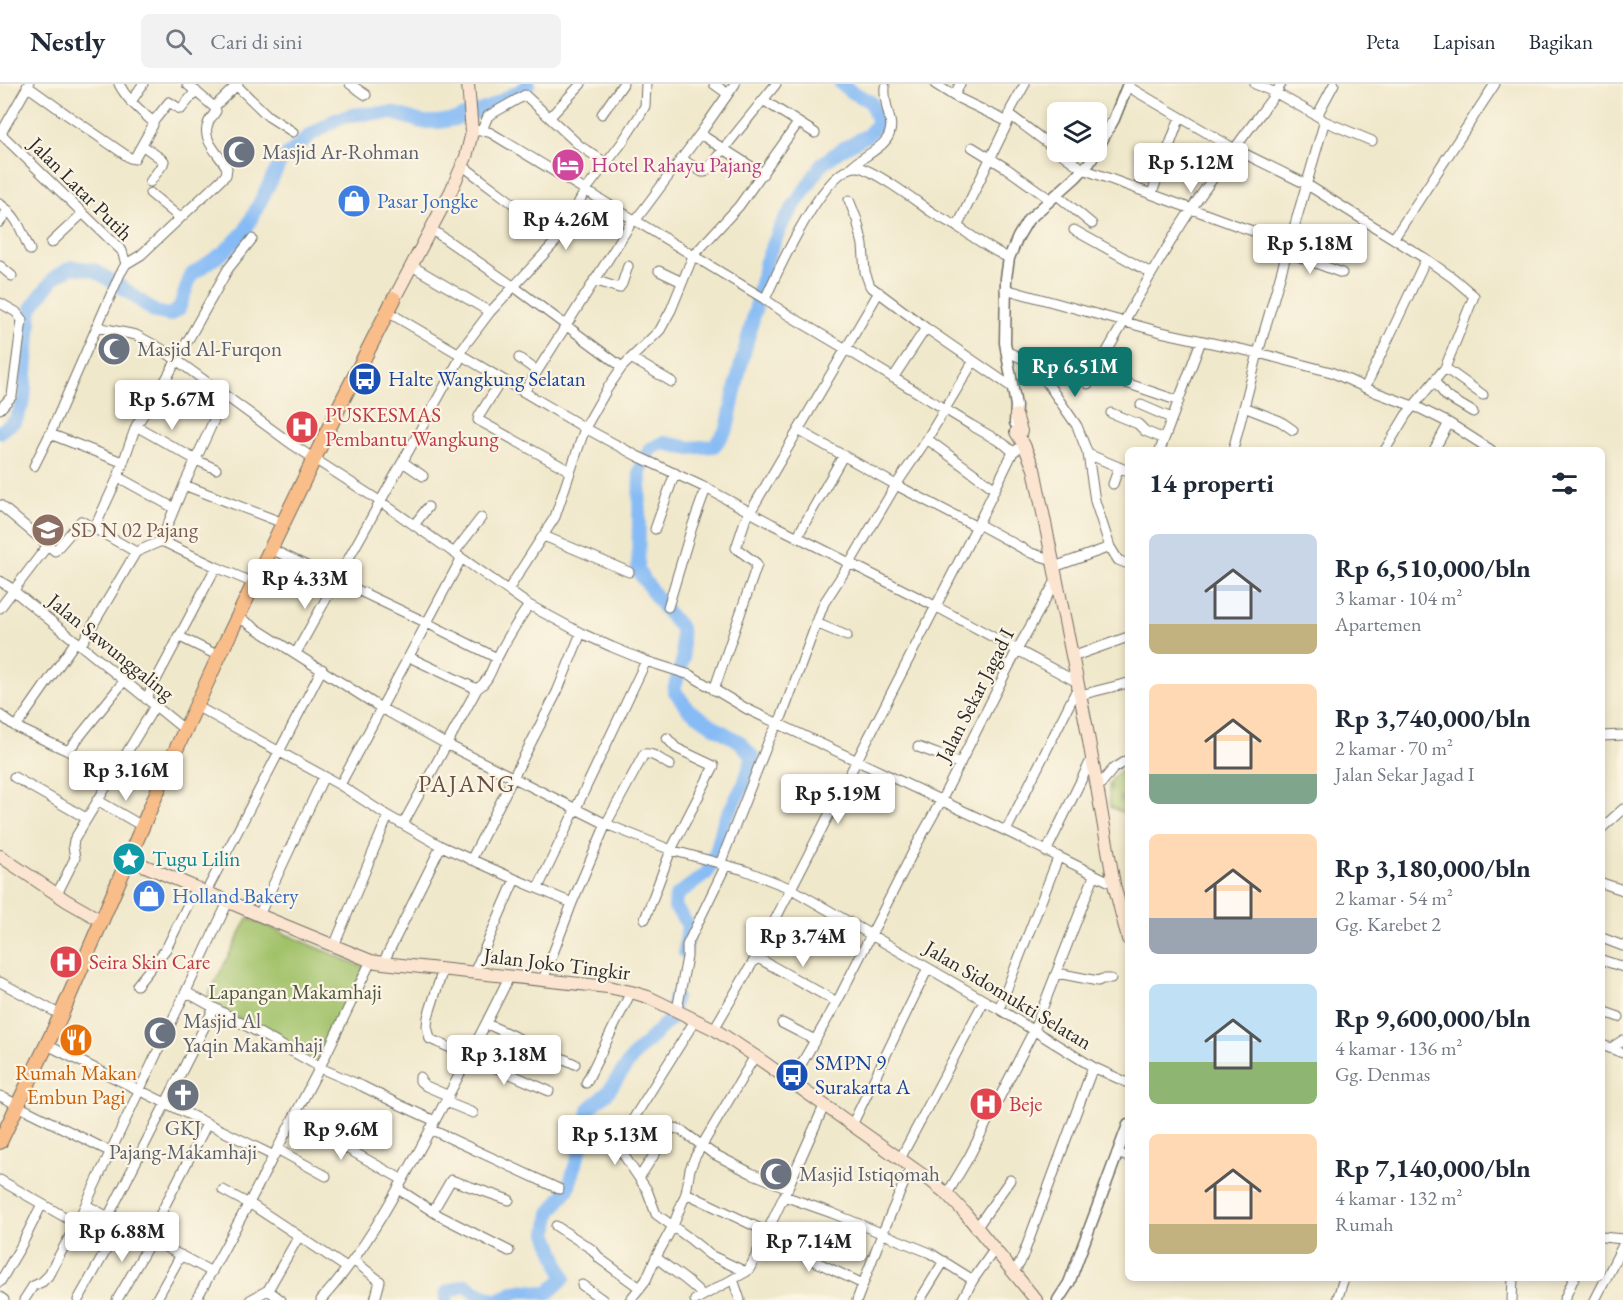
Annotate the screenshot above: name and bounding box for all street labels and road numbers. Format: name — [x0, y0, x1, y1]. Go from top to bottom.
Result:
street label: Jalan Latar Putih — [22, 130, 139, 246]
street label: Jalan Sawunggaling — [41, 586, 181, 707]
street label: Jalan Sekar Jagad I — [928, 623, 1020, 768]
street label: Jalan Sidomukti Selatan — [918, 933, 1097, 1055]
street label: Jalan Joko Tingkir — [480, 941, 632, 986]

